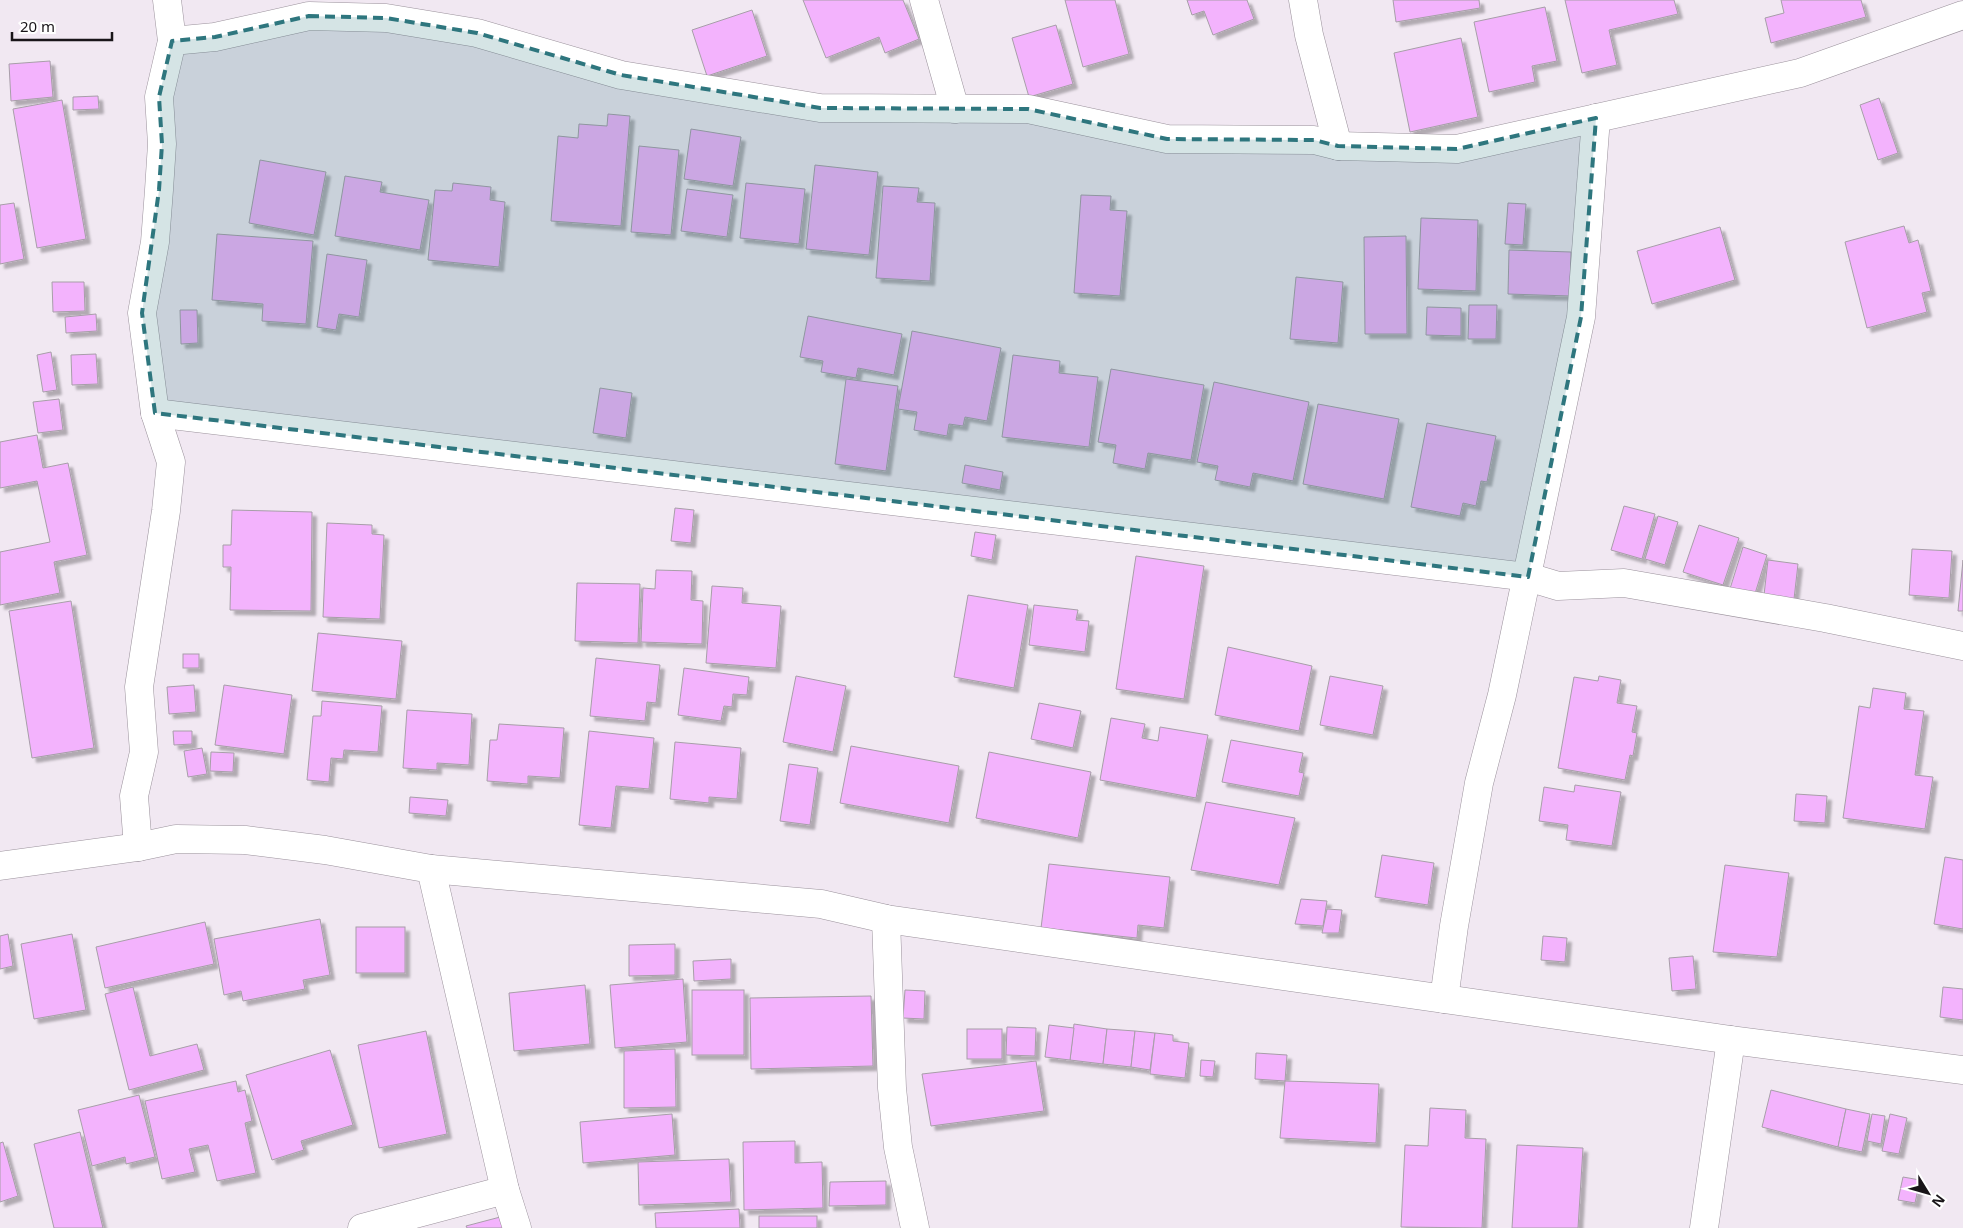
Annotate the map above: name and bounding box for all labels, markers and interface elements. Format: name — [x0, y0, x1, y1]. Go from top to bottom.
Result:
scale bar — [12, 10, 112, 42]
text: 20 m — [20, 16, 55, 36]
north arrow — [1903, 1168, 1953, 1218]
text: N — [1928, 1191, 1950, 1211]

